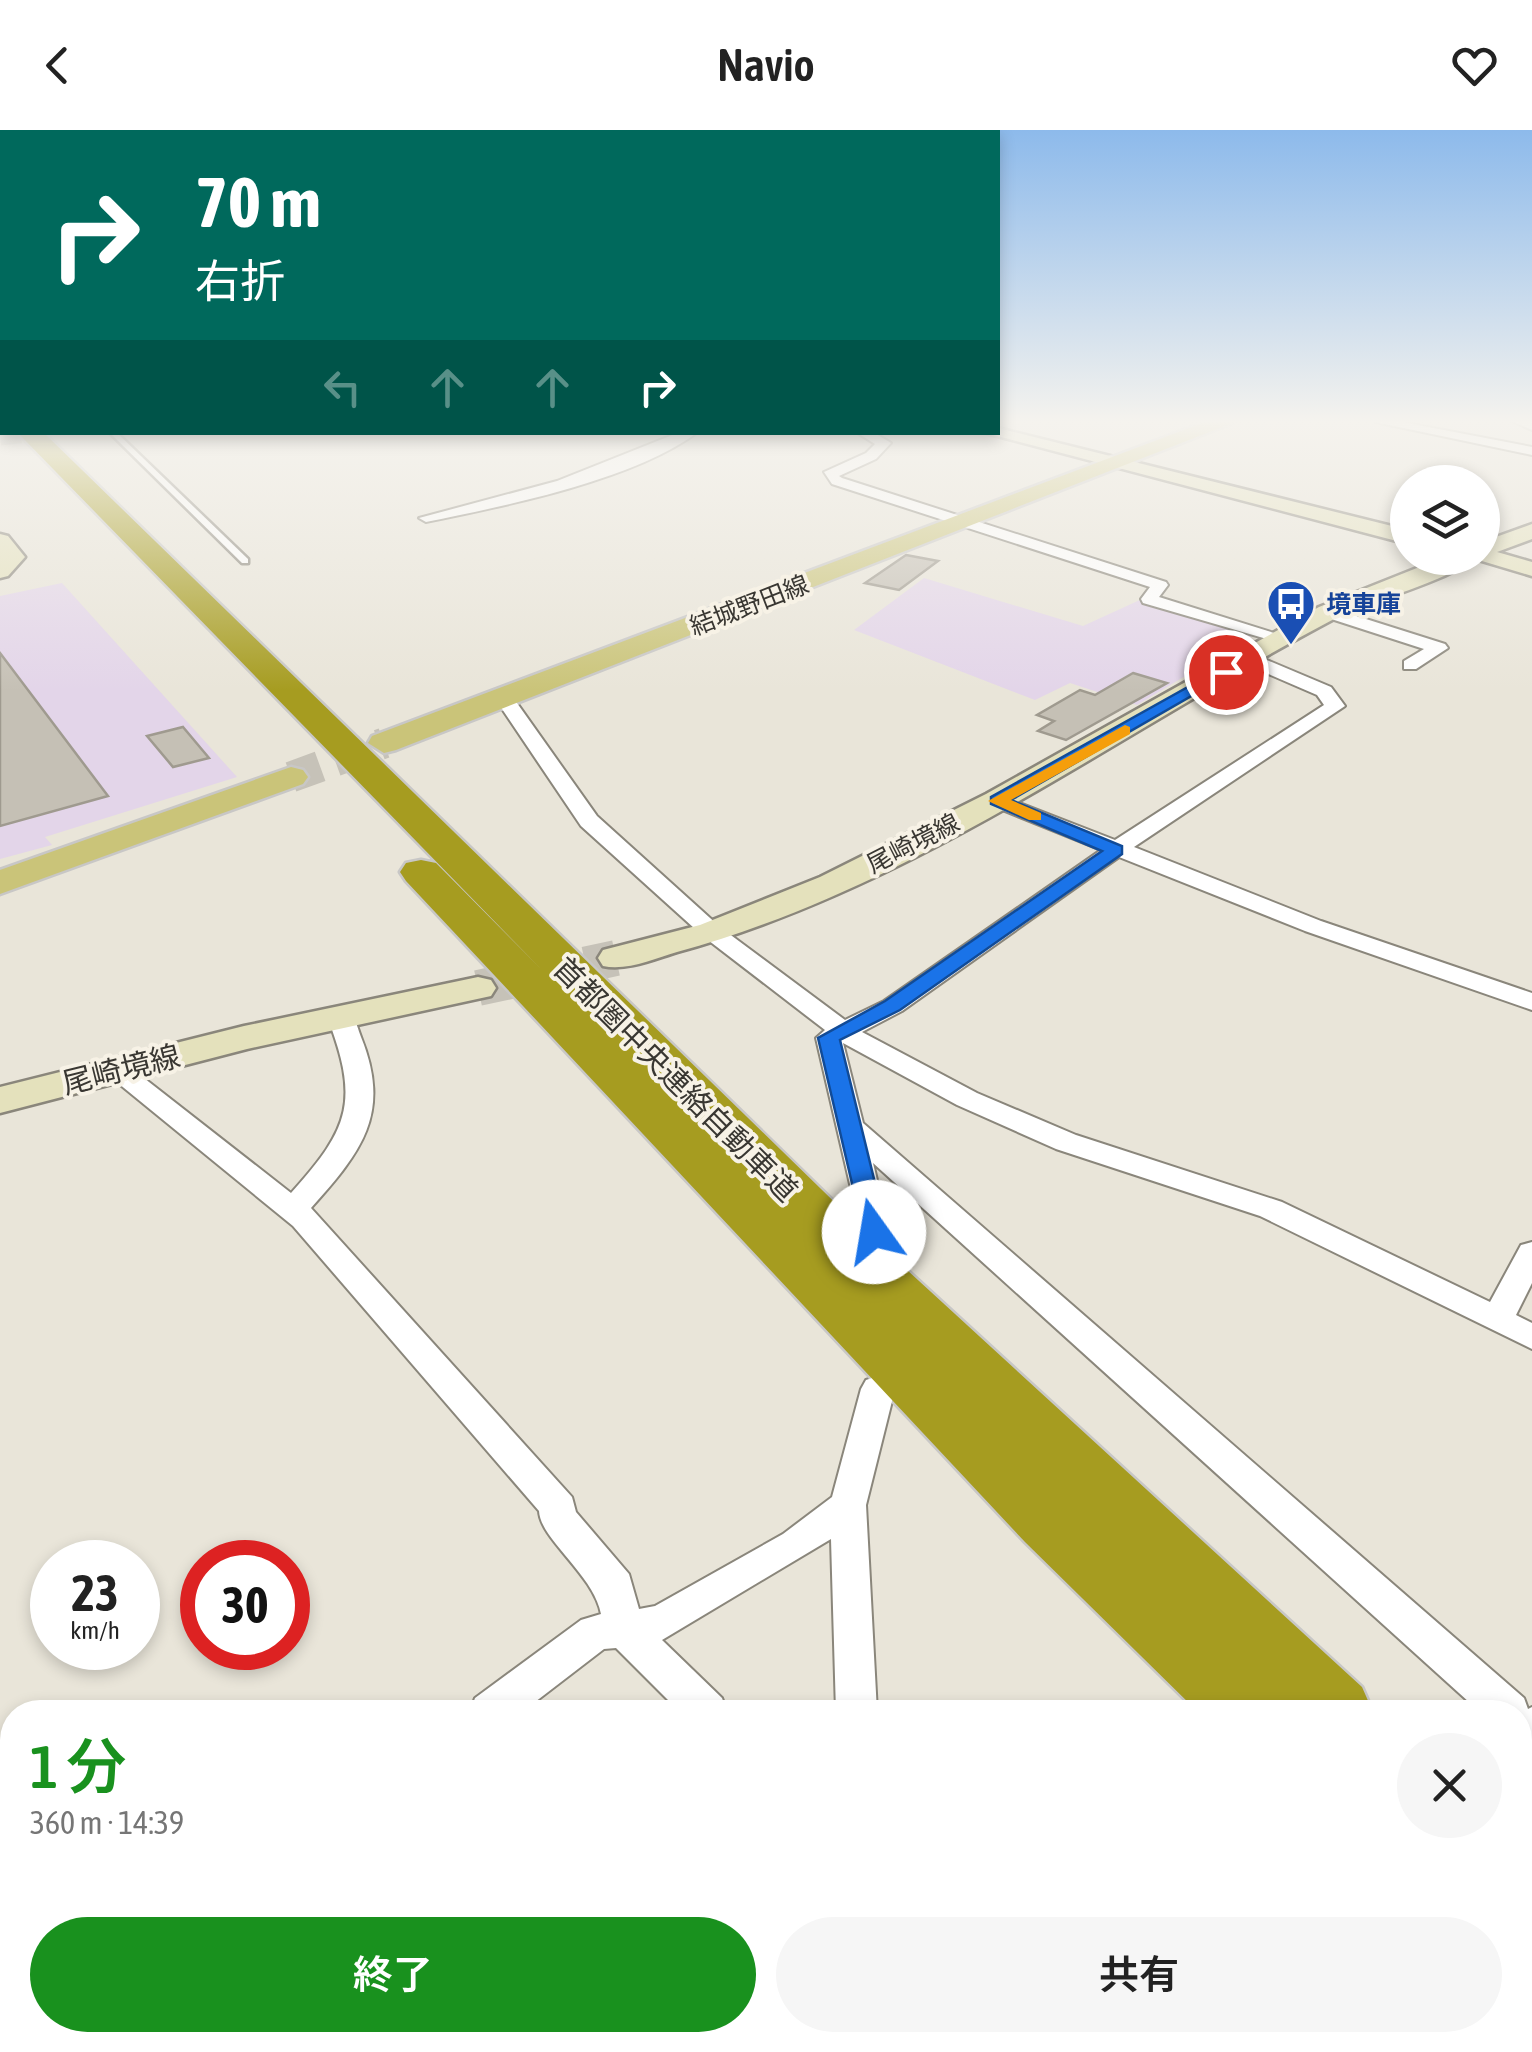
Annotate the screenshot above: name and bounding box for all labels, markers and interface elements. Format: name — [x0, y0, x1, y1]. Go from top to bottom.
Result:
icon: back — [30, 38, 85, 93]
icon: heart — [1447, 38, 1502, 93]
text: Navio — [717, 39, 815, 91]
text: 70 m — [195, 162, 321, 242]
icon: right — [30, 170, 160, 300]
text: 右折 — [195, 255, 285, 307]
icon: left — [315, 360, 370, 415]
icon: ahead — [420, 360, 475, 415]
icon: ahead — [525, 360, 580, 415]
icon: right — [630, 360, 685, 415]
map controls — [1390, 465, 1500, 575]
button: layers — [1390, 465, 1500, 575]
street label: 結城野田線 — [686, 570, 812, 640]
bus stop icon: 境車庫 — [1265, 578, 1317, 646]
place label: 境車庫 — [1326, 590, 1401, 618]
pin — [1184, 630, 1269, 715]
icon: arrive — [1199, 645, 1254, 700]
street label: 尾崎境線 — [862, 808, 964, 878]
street label: 首都圏中央連絡自動車道 — [547, 950, 805, 1208]
street label: 尾崎境線 — [59, 1038, 183, 1100]
position arrow — [822, 1180, 926, 1284]
speed limit sign: 30 — [180, 1540, 310, 1670]
text: 23 — [71, 1564, 118, 1622]
text: km/h — [70, 1616, 120, 1644]
text: 1 分 — [30, 1732, 126, 1801]
button: close — [1397, 1733, 1502, 1838]
text: 360 m · 14:39 — [30, 1804, 184, 1841]
button: 終了 — [30, 1917, 756, 2032]
button: 共有 — [776, 1917, 1502, 2032]

